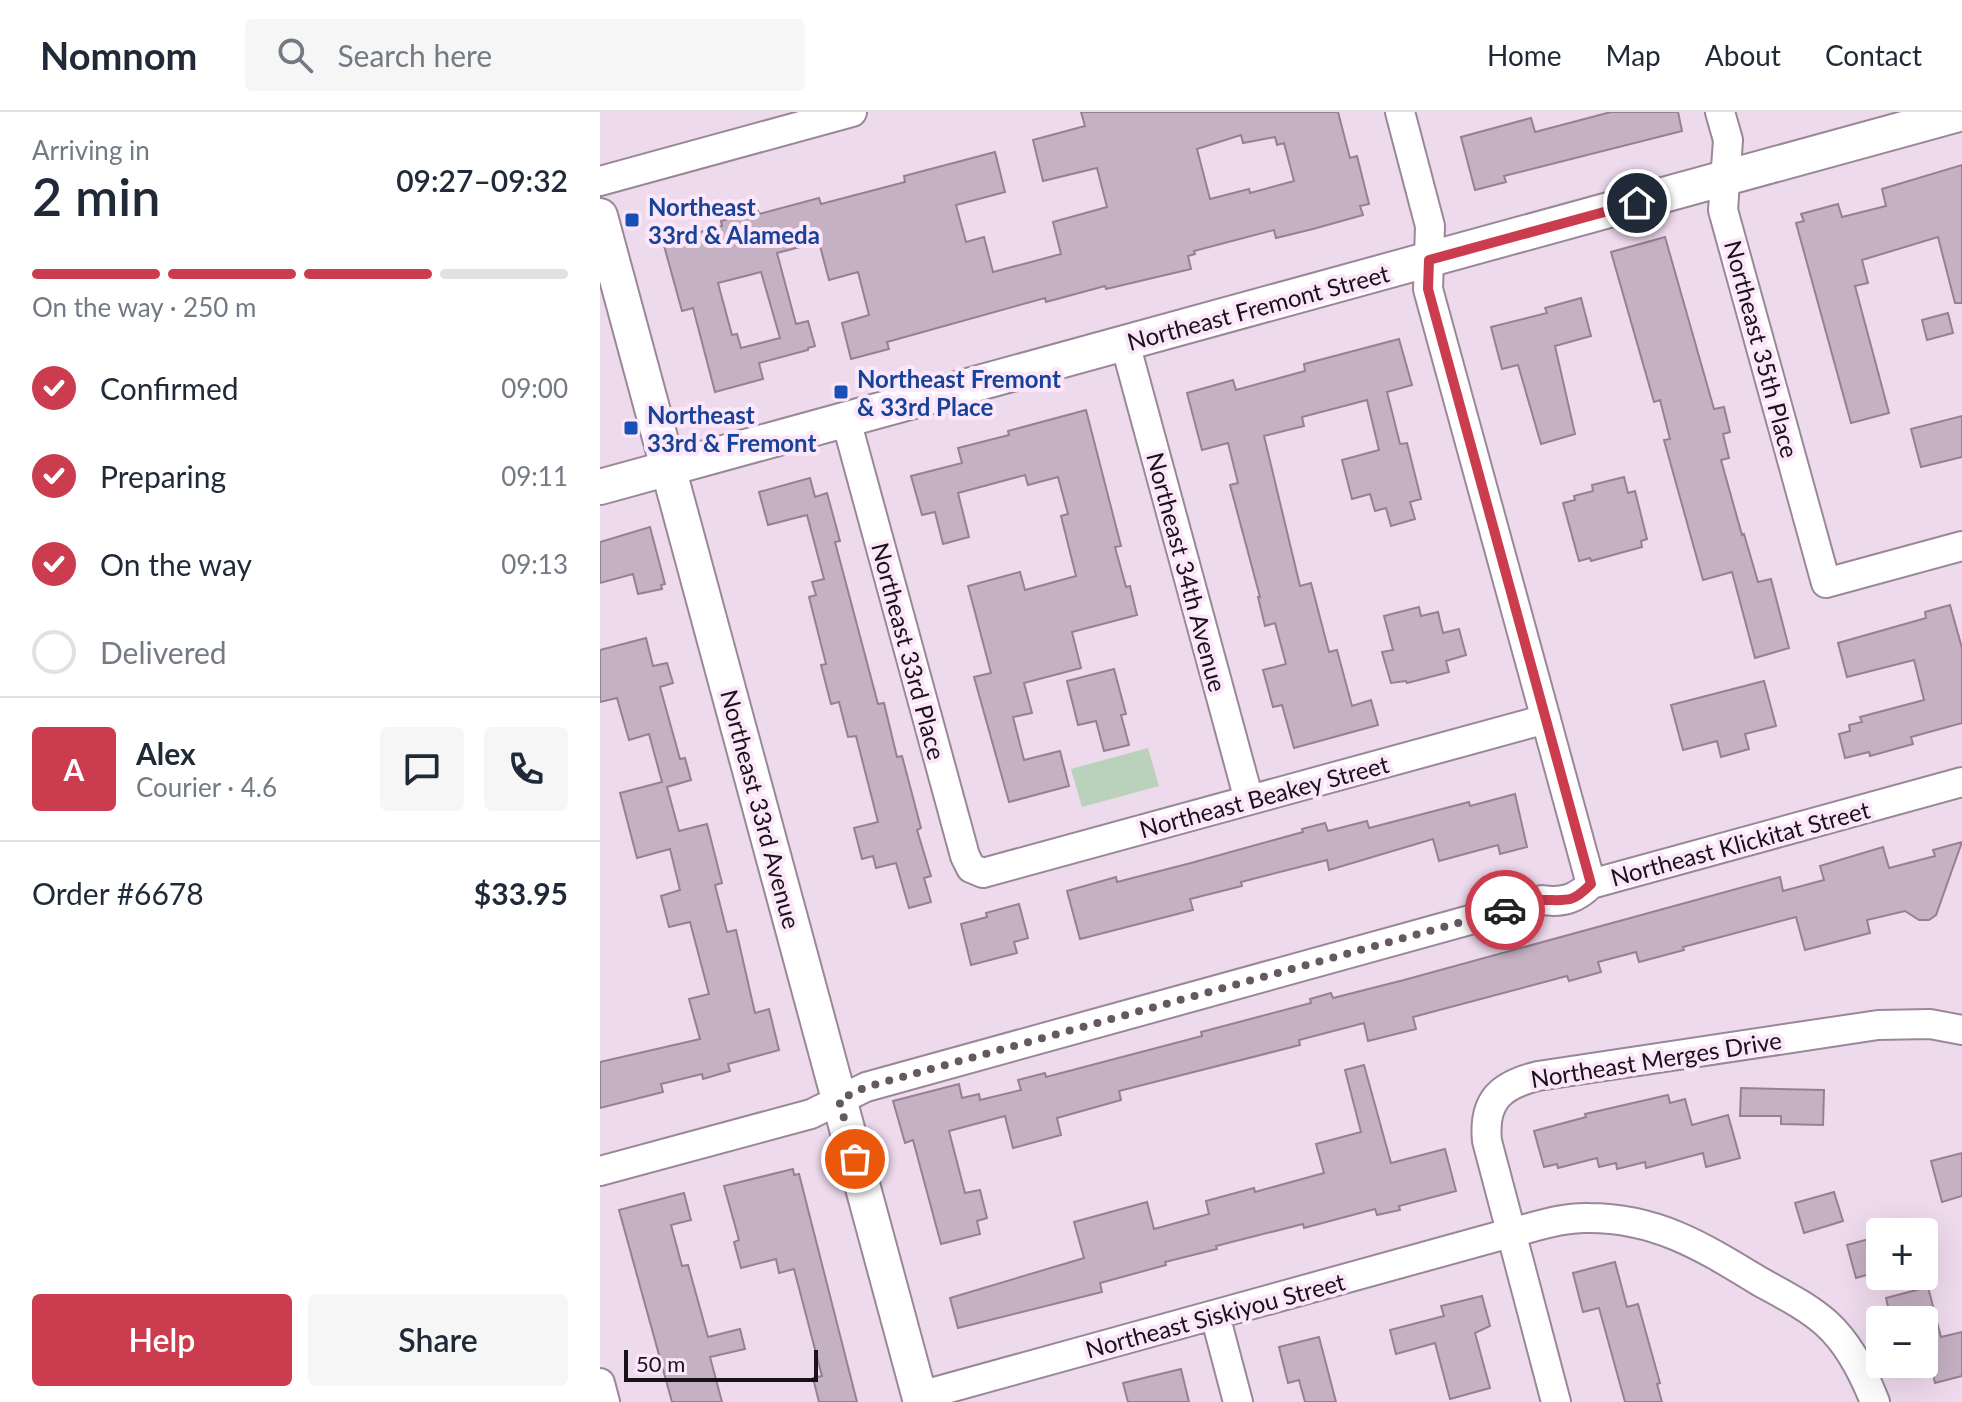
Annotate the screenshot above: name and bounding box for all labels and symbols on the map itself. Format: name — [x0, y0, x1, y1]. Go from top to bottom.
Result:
pin — [1603, 169, 1671, 237]
place label: Northeast 33rd & Alameda — [648, 192, 820, 249]
marker: Northeast 33rd & Alameda — [623, 211, 641, 229]
street label: Northeast 35th Place — [1719, 237, 1805, 461]
street label: Northeast Fremont Street — [1124, 258, 1393, 356]
place label: Northeast Fremont & 33rd Place — [857, 364, 1061, 421]
marker: Northeast Fremont & 33rd Place — [832, 383, 850, 401]
place label: Northeast 33rd & Fremont — [647, 400, 816, 457]
marker: Northeast 33rd & Fremont — [622, 419, 640, 437]
street label: Northeast 34th Avenue — [1141, 449, 1233, 695]
street label: Northeast 33rd Place — [866, 539, 952, 763]
street label: Northeast 33rd Avenue — [715, 686, 807, 932]
street label: Northeast Beakey Street — [1136, 749, 1392, 843]
street label: Northeast Klickitat Street — [1607, 794, 1873, 892]
courier — [1465, 870, 1545, 950]
street label: Northeast Merges Drive — [1528, 1025, 1784, 1093]
pin — [821, 1125, 889, 1193]
street label: Northeast Siskiyou Street — [1082, 1266, 1348, 1364]
scale bar — [624, 1346, 818, 1382]

